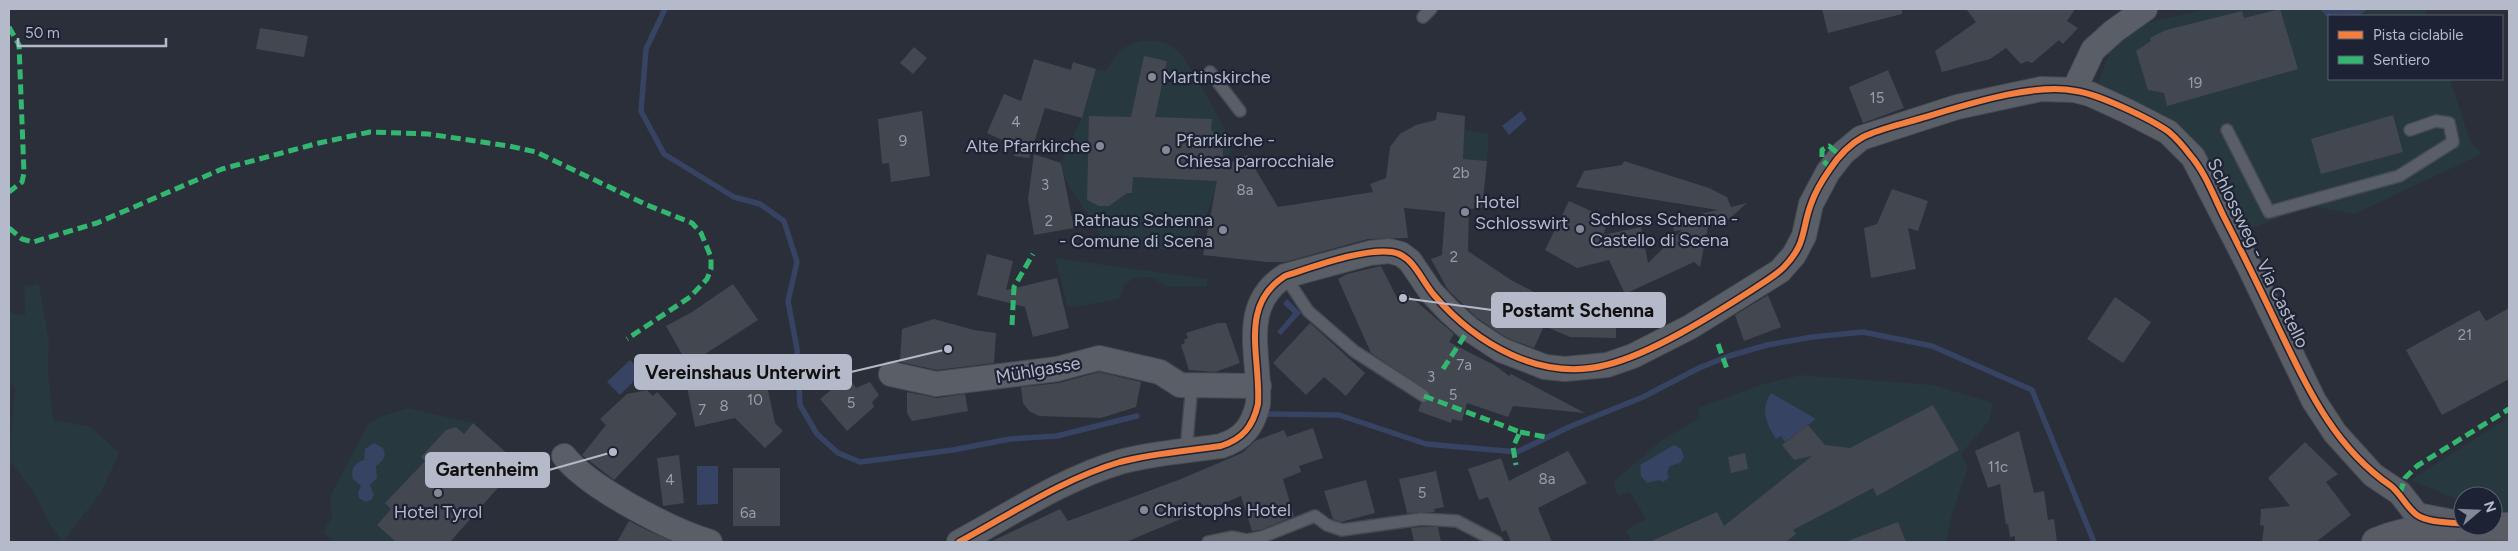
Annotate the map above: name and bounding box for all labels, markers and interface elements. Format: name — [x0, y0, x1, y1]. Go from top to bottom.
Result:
scale bar — [18, 15, 165, 47]
legend — [2328, 15, 2503, 80]
text: 50 m — [25, 24, 60, 42]
text: Pista ciclabile — [2373, 26, 2464, 44]
text: Sentiero — [2373, 51, 2430, 69]
place label: Martinskirche — [1162, 66, 1271, 88]
marker: Martinskirche — [1146, 71, 1158, 83]
house number: 19 — [2188, 74, 2202, 92]
house number: 15 — [1870, 89, 1884, 107]
house number: 4 — [1011, 113, 1021, 131]
place label: Pfarrkirche - Chiesa parrocchiale — [1176, 129, 1334, 172]
house number: 9 — [899, 132, 907, 150]
place label: Alte Pfarrkirche — [966, 135, 1090, 157]
marker: Alte Pfarrkirche — [1094, 140, 1106, 152]
marker: Pfarrkirche - Chiesa parrocchiale — [1160, 144, 1172, 156]
street label: Schlossweg - Via Castello — [2202, 154, 2314, 352]
house number: 2b — [1452, 164, 1470, 182]
house number: 3 — [1041, 176, 1049, 194]
house number: 8a — [1237, 181, 1253, 199]
place label: Hotel Schlosswirt — [1475, 191, 1568, 234]
marker: Hotel Schlosswirt — [1459, 206, 1471, 218]
place label: Schloss Schenna - Castello di Scena — [1590, 208, 1738, 251]
place label: Rathaus Schenna - Comune di Scena — [1059, 209, 1213, 252]
house number: 2 — [1045, 212, 1053, 230]
marker: Schloss Schenna - Castello di Scena — [1574, 223, 1586, 235]
marker: Rathaus Schenna - Comune di Scena — [1217, 224, 1229, 236]
house number: 2 — [1450, 248, 1458, 266]
callout: Postamt Schenna — [1492, 293, 1665, 327]
text: Postamt Schenna — [1502, 299, 1654, 322]
house number: 21 — [2458, 326, 2472, 344]
street label: Mühlgasse — [994, 352, 1082, 388]
callout: Vereinshaus Unterwirt — [635, 355, 851, 389]
house number: 7a — [1456, 356, 1472, 374]
text: Vereinshaus Unterwirt — [645, 361, 841, 384]
house number: 3 — [1427, 368, 1435, 386]
house number: 5 — [1449, 386, 1457, 404]
house number: 10 — [747, 391, 763, 409]
house number: 5 — [847, 394, 855, 412]
house number: 8 — [719, 397, 729, 415]
house number: 7 — [698, 401, 706, 419]
callout: Gartenheim — [426, 453, 549, 487]
text: Gartenheim — [435, 458, 539, 481]
house number: 11c — [1988, 458, 2008, 476]
house number: 8a — [1539, 470, 1555, 488]
house number: 4 — [665, 471, 675, 489]
house number: 5 — [1418, 484, 1426, 502]
north arrow — [2453, 486, 2503, 536]
marker: Hotel Tyrol — [432, 487, 444, 499]
place label: Christophs Hotel — [1154, 499, 1291, 521]
text: N — [2480, 499, 2500, 515]
place label: Hotel Tyrol — [394, 501, 482, 523]
house number: 6a — [740, 504, 756, 522]
marker: Christophs Hotel — [1138, 504, 1150, 516]

